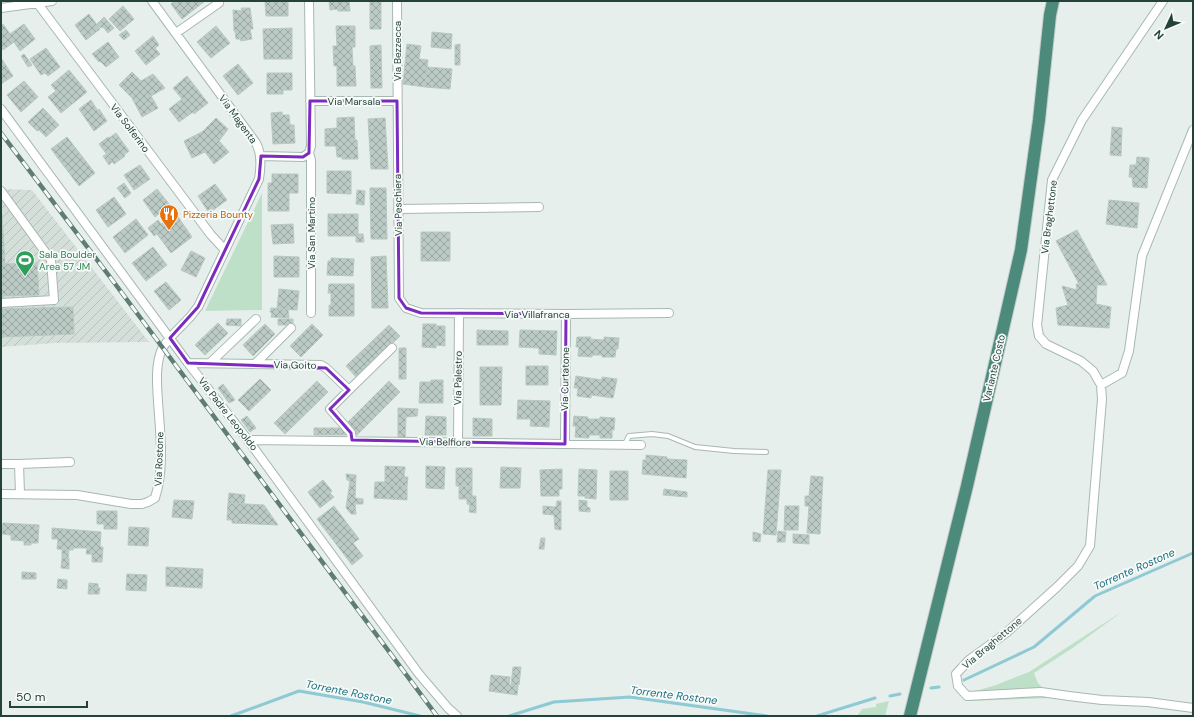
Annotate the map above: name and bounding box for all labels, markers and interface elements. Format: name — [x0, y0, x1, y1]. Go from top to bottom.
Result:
north arrow — [1146, 8, 1186, 48]
street label: Via Bezzecca — [391, 21, 404, 81]
text: N — [1151, 27, 1167, 43]
street label: Via Magenta — [216, 92, 260, 146]
street label: Via Marsala — [328, 95, 380, 108]
street label: Via Solferino — [107, 101, 153, 155]
street label: Via Peschiera — [391, 174, 405, 236]
street label: Via Braghettone — [1038, 179, 1060, 255]
street label: Via San Martino — [305, 197, 318, 269]
restaurant icon: Pizzeria Bounty — [158, 203, 180, 231]
place label: Pizzeria Bounty — [183, 208, 254, 221]
place label: Sala Boulder Area 57 JM — [39, 248, 96, 273]
sports icon: Sala Boulder Area 57 JM — [14, 249, 36, 277]
street label: Via Villafranca — [504, 308, 570, 321]
street label: Variante Costo — [980, 333, 1008, 403]
street label: Via Curtatone — [558, 347, 572, 411]
street label: Via Palestro — [451, 351, 465, 405]
street label: Via Goito — [273, 358, 317, 372]
street label: Via Padre Leopoldo — [195, 375, 261, 453]
street label: Via Rostone — [152, 431, 166, 487]
street label: Via Belfiore — [419, 435, 471, 449]
water label: Torrente Rostone — [1091, 545, 1177, 593]
street label: Via Braghettone — [959, 614, 1025, 672]
water label: Torrente Rostone — [305, 677, 393, 707]
scale bar — [10, 683, 87, 709]
water label: Torrente Rostone — [630, 683, 718, 707]
text: 50 m — [16, 689, 45, 705]

